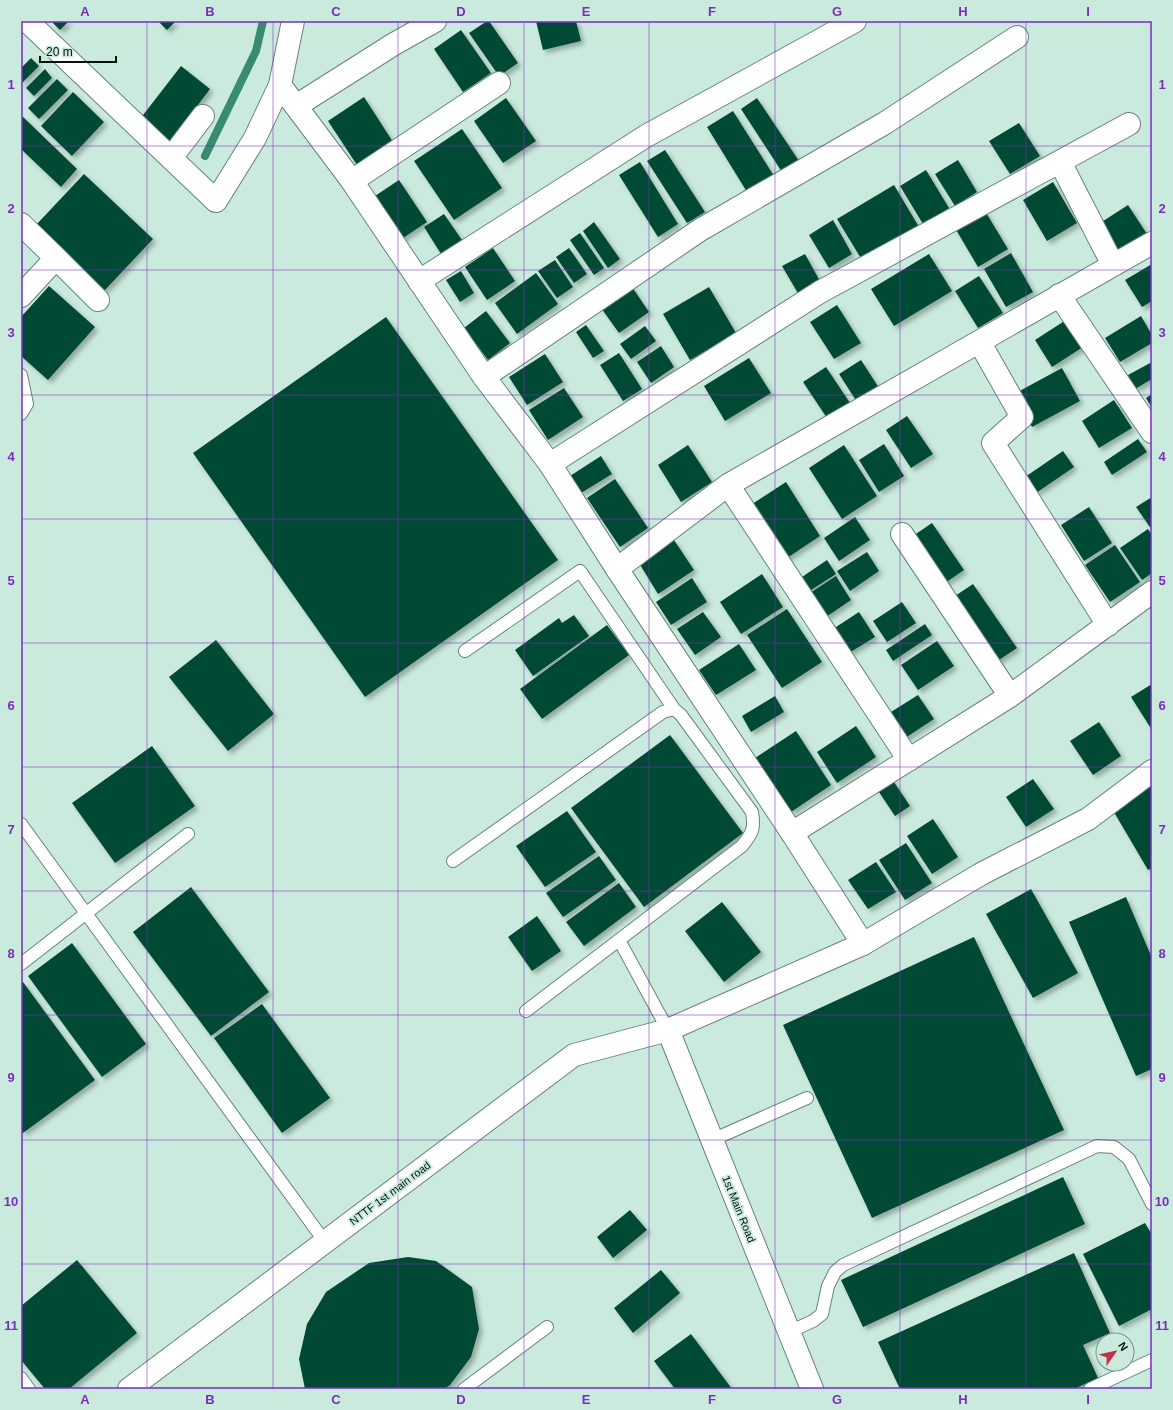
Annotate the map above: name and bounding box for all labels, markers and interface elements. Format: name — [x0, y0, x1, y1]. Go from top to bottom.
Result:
text: A — [80, 4, 90, 19]
text: B — [205, 4, 215, 19]
text: C — [331, 4, 341, 19]
text: D — [456, 4, 466, 19]
text: E — [582, 4, 591, 19]
text: F — [708, 4, 716, 19]
text: G — [832, 4, 842, 19]
text: H — [958, 4, 968, 19]
text: I — [1086, 4, 1090, 19]
scale bar — [40, 38, 116, 64]
text: 20 m — [46, 45, 73, 59]
text: 1 — [7, 77, 15, 92]
text: 1 — [1158, 77, 1166, 92]
text: 2 — [7, 201, 15, 216]
text: 2 — [1158, 201, 1166, 216]
text: 3 — [7, 325, 15, 340]
text: 3 — [1158, 325, 1166, 340]
text: 4 — [7, 449, 15, 464]
text: 4 — [1158, 449, 1166, 464]
text: 5 — [7, 573, 15, 588]
text: 5 — [1158, 573, 1166, 588]
text: 6 — [7, 698, 15, 713]
text: 6 — [1158, 698, 1166, 713]
text: 7 — [7, 822, 15, 837]
text: 7 — [1158, 822, 1166, 837]
text: 8 — [7, 946, 15, 961]
text: 8 — [1158, 946, 1166, 961]
text: 9 — [7, 1070, 15, 1085]
text: 9 — [1158, 1070, 1166, 1085]
street label: NTTF 1st main road — [347, 1159, 433, 1227]
street label: 1st Main Road — [720, 1174, 758, 1244]
text: 10 — [4, 1194, 18, 1209]
text: 10 — [1155, 1194, 1169, 1209]
text: 11 — [4, 1318, 18, 1333]
text: 11 — [1155, 1318, 1169, 1333]
north arrow — [1095, 1332, 1135, 1372]
text: N — [1116, 1340, 1131, 1353]
text: A — [80, 1392, 90, 1407]
text: B — [205, 1392, 215, 1407]
text: C — [331, 1392, 341, 1407]
text: D — [456, 1392, 466, 1407]
text: E — [582, 1392, 591, 1407]
text: F — [708, 1392, 716, 1407]
text: G — [832, 1392, 842, 1407]
text: H — [958, 1392, 968, 1407]
text: I — [1086, 1392, 1090, 1407]

